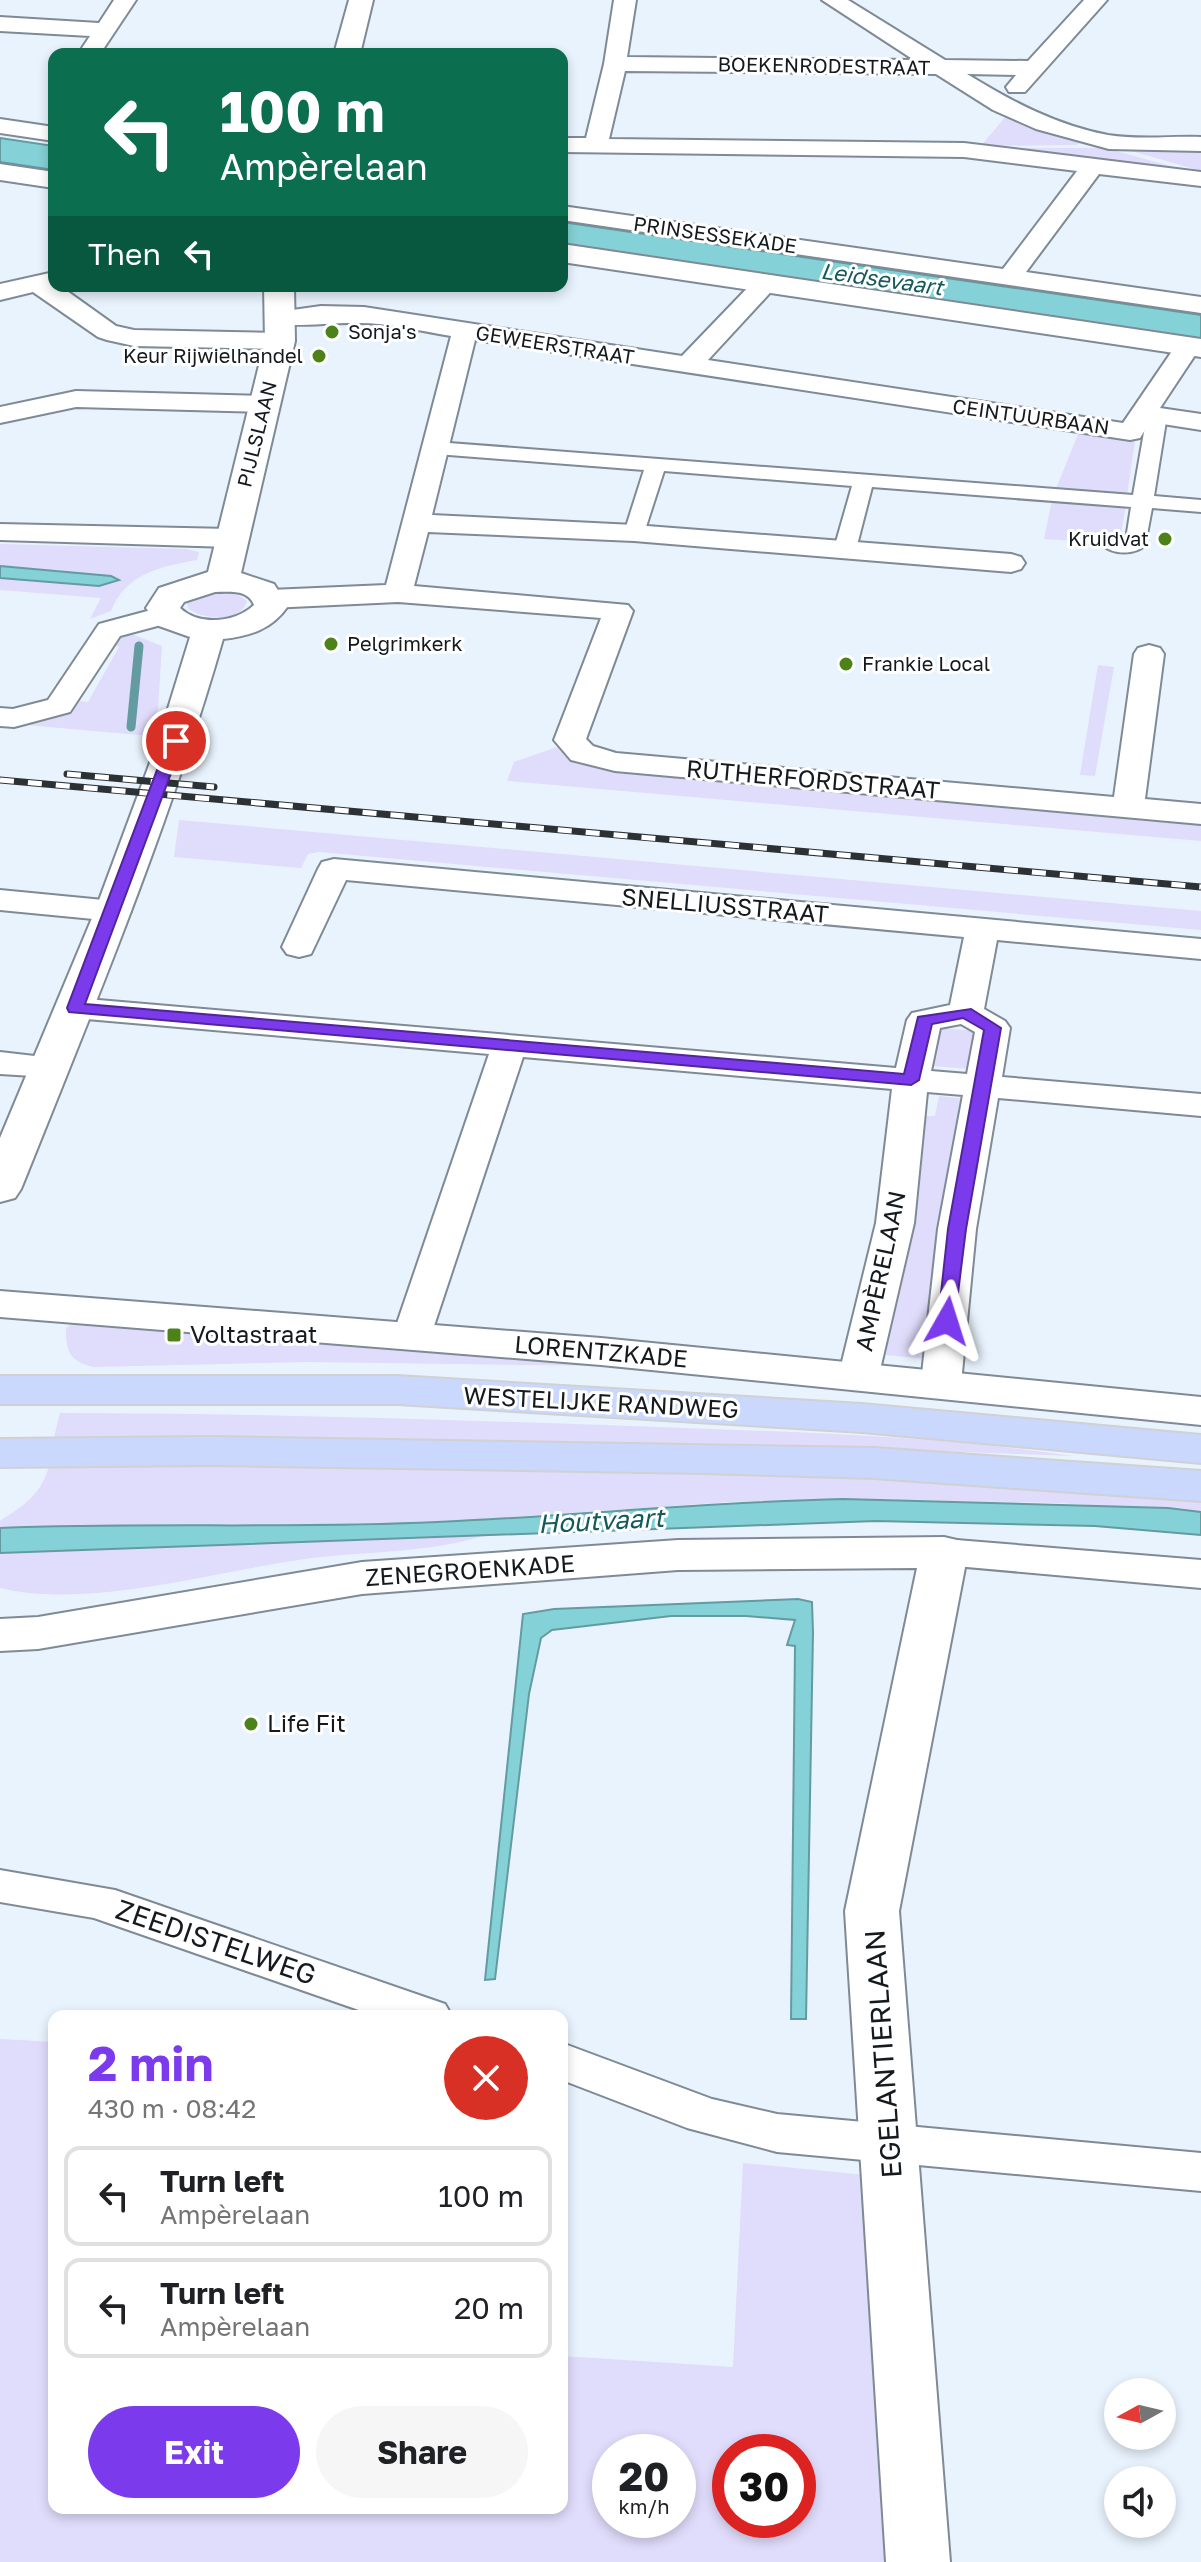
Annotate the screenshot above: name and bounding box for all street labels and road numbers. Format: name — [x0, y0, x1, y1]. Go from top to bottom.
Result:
street label: BOEKENRODESTRAAT — [717, 51, 931, 79]
street label: PRINSESSEKADE — [632, 211, 798, 257]
street label: GEWEERSTRAAT — [474, 320, 636, 368]
street label: PIJLSLAAN — [231, 378, 281, 489]
street label: CEINTUURBAAN — [951, 393, 1111, 439]
street label: RUTHERFORDSTRAAT — [685, 753, 941, 804]
street label: SNELLIUSSTRAAT — [620, 881, 830, 928]
street label: AMPÈRELAAN — [848, 1188, 911, 1354]
street label: LORENTZKADE — [513, 1328, 689, 1373]
street label: WESTELIJKE RANDWEG — [463, 1380, 740, 1423]
street label: ZENEGROENKADE — [364, 1548, 576, 1591]
street label: ZEEDISTELWEG — [112, 1892, 320, 1991]
street label: EGELANTIERLAAN — [857, 1929, 908, 2179]

